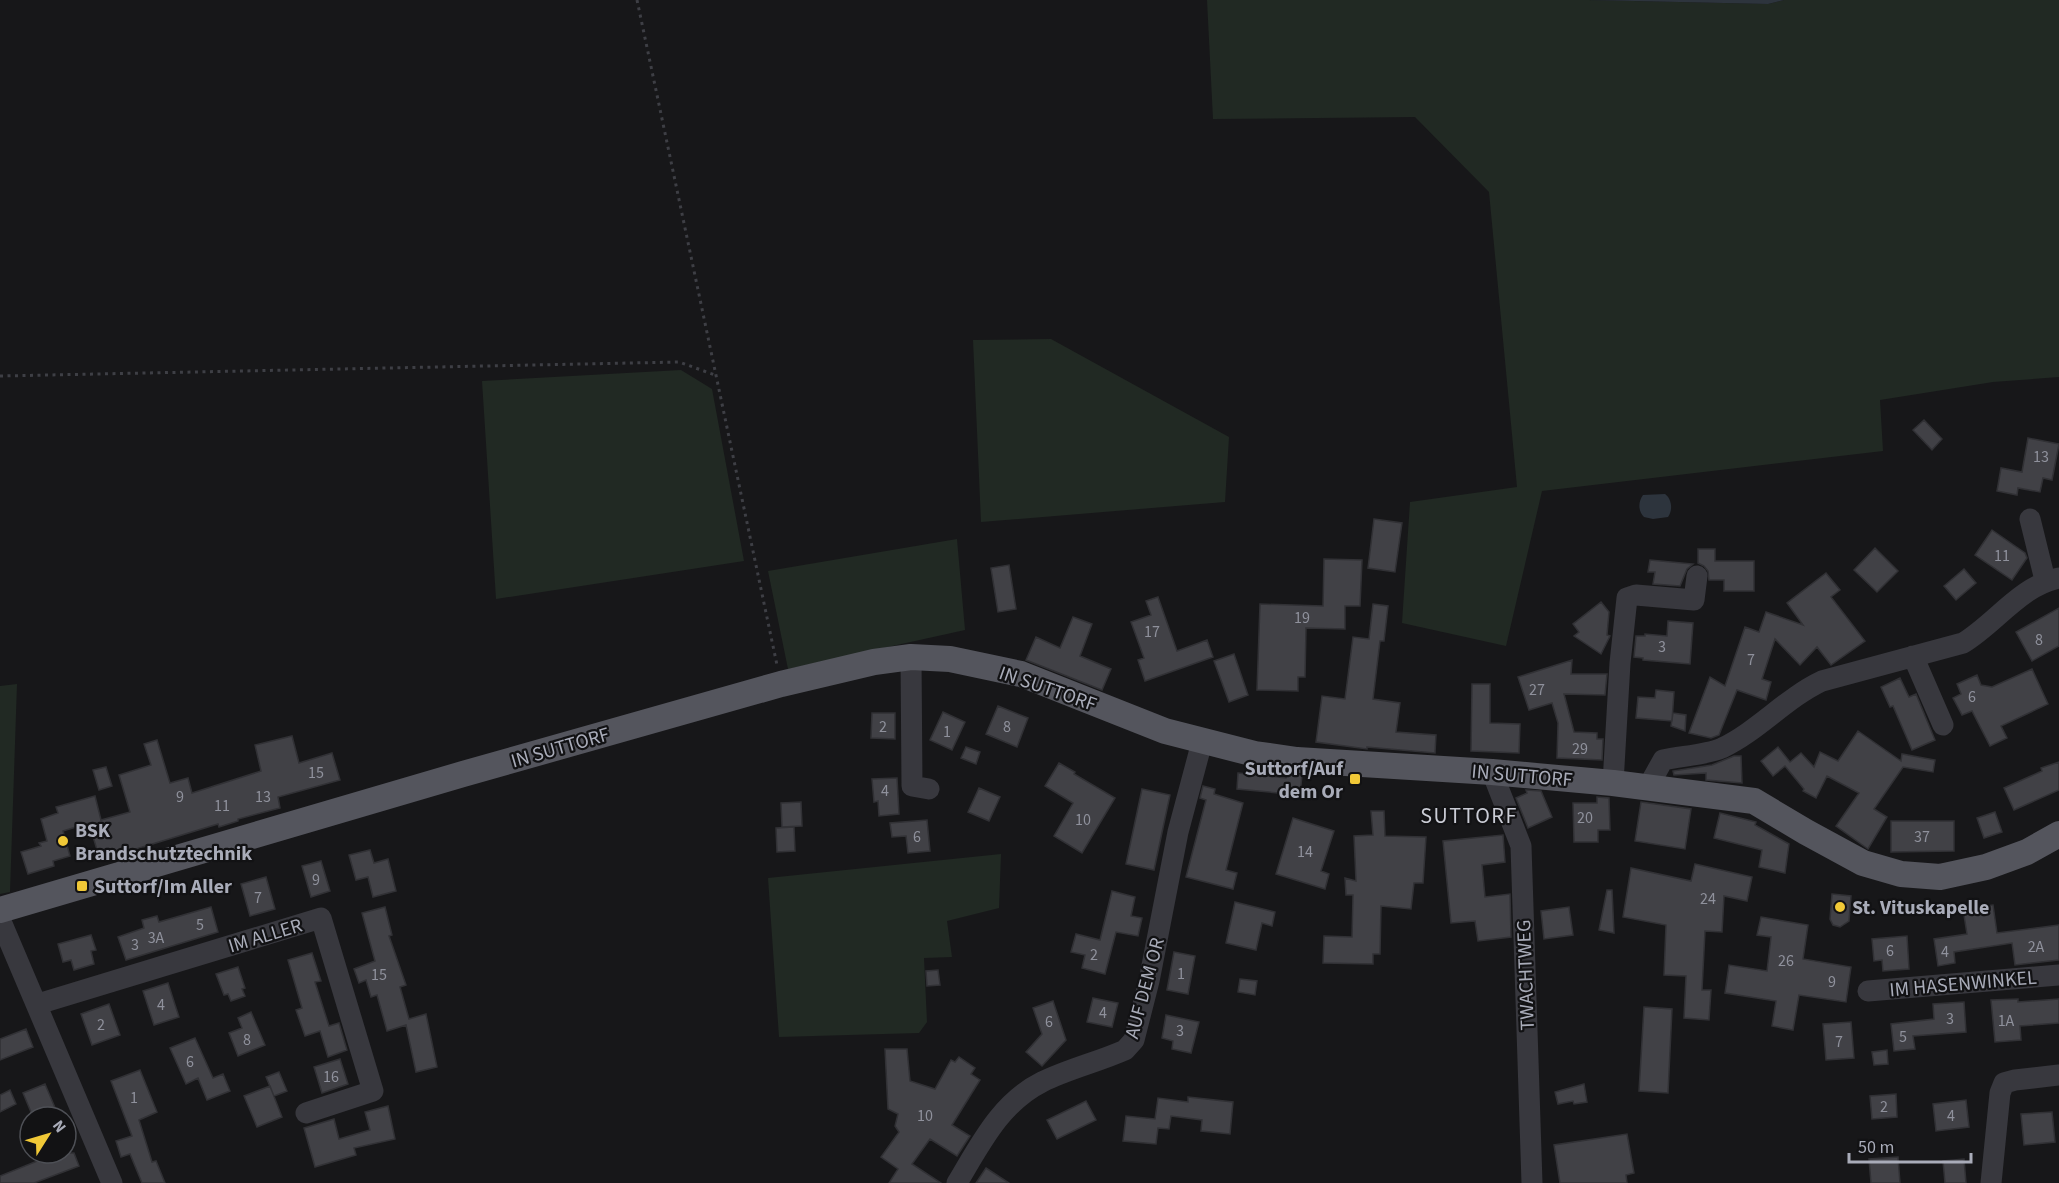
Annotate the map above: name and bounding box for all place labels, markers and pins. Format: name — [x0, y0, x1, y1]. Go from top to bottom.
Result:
place label: Suttorf/Auf dem Or — [1245, 755, 1344, 806]
marker: Suttorf/Auf dem Or — [1348, 772, 1362, 786]
place label: BSK Brandschutztechnik — [75, 817, 252, 868]
marker: BSK Brandschutztechnik — [56, 834, 70, 848]
place label: Suttorf/Im Aller — [94, 873, 232, 901]
marker: Suttorf/Im Aller — [75, 879, 89, 893]
place label: St. Vituskapelle — [1852, 894, 1989, 922]
marker: St. Vituskapelle — [1833, 900, 1847, 914]

